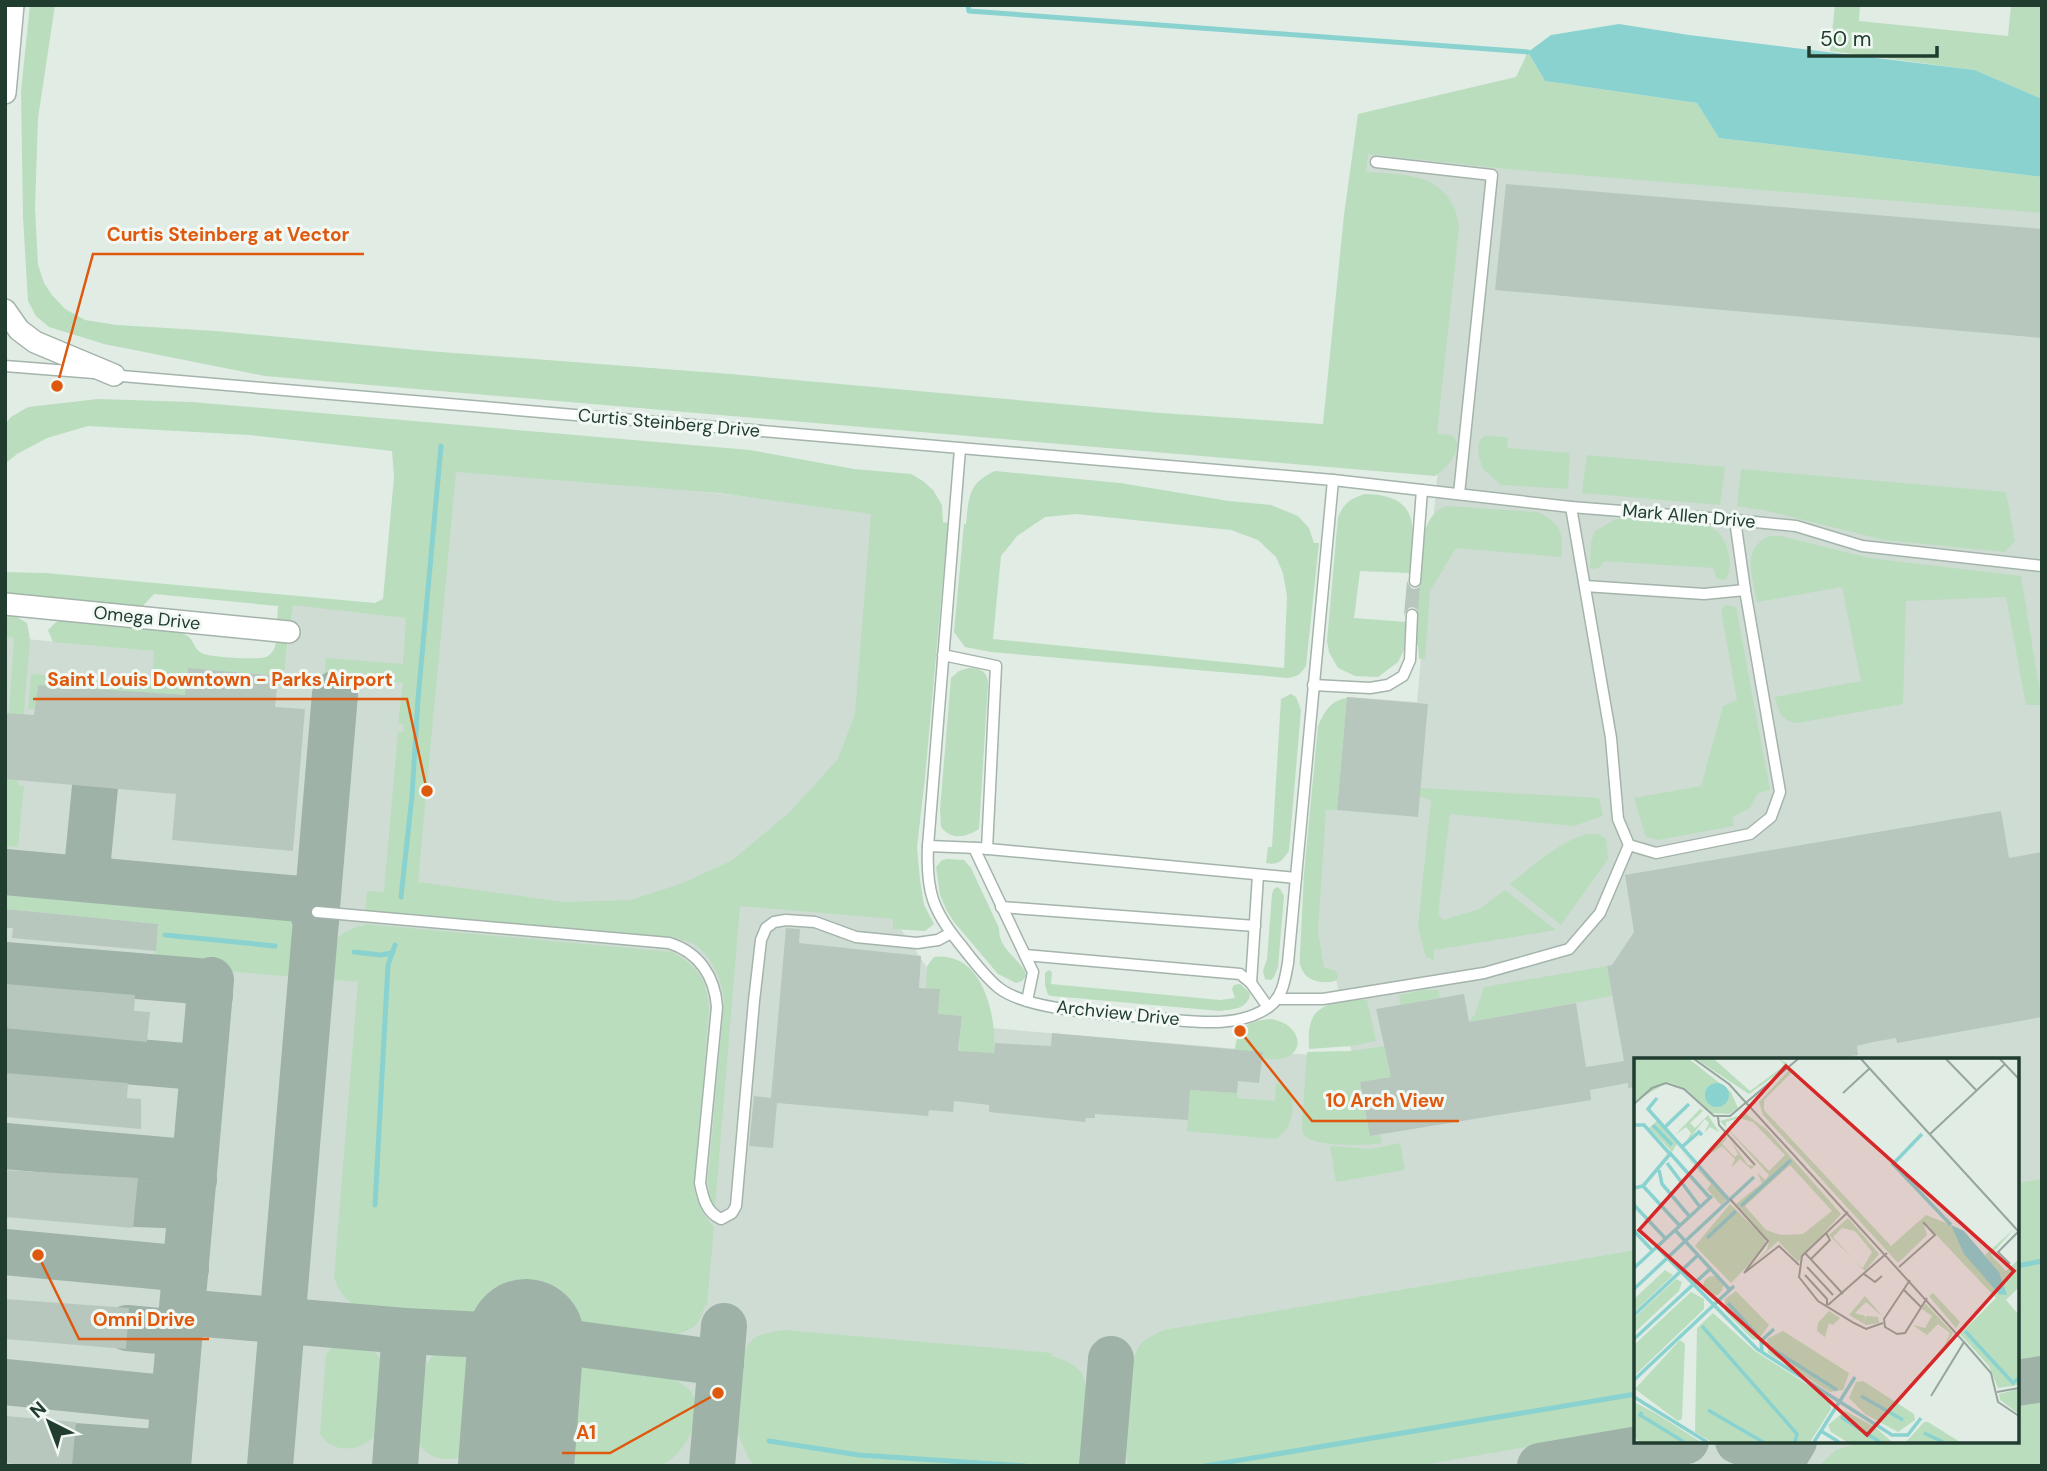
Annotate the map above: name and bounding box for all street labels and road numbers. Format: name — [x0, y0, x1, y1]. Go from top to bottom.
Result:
street label: Curtis Steinberg Drive — [577, 403, 761, 443]
street label: Mark Allen Drive — [1622, 498, 1756, 534]
street label: Omega Drive — [92, 600, 202, 636]
street label: Archview Drive — [1055, 995, 1181, 1031]

